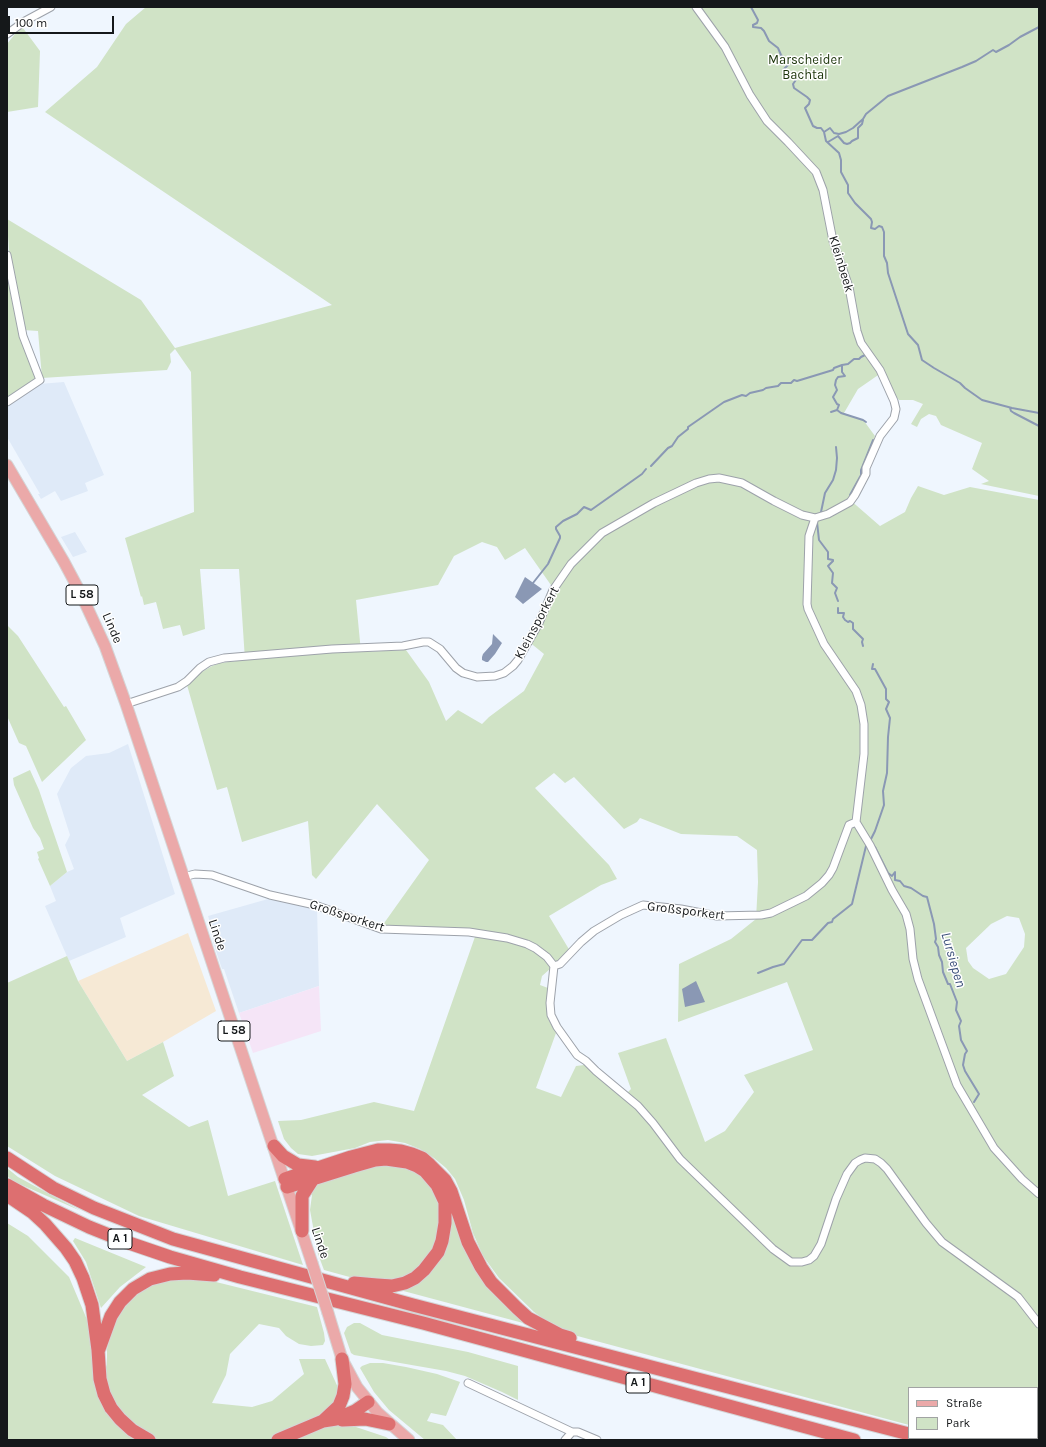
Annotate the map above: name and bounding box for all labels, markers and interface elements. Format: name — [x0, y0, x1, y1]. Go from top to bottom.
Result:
scale bar — [10, 8, 116, 34]
text: 100 m — [15, 16, 47, 30]
park label: Marscheider Bachtal — [768, 52, 842, 83]
street label: Kleinbeek — [825, 234, 857, 294]
street label: Kleinsporkert — [511, 584, 563, 662]
road number: L 58 — [66, 585, 98, 605]
street label: Linde — [99, 610, 125, 646]
street label: Großsporkert — [308, 897, 386, 935]
street label: Großsporkert — [646, 899, 726, 923]
street label: Linde — [205, 917, 229, 953]
water label: Lursiepen — [937, 930, 969, 990]
road number: L 58 — [218, 1021, 250, 1041]
street label: Linde — [308, 1225, 332, 1261]
road number: A 1 — [108, 1229, 132, 1249]
road number: A 1 — [626, 1373, 650, 1393]
legend — [908, 1387, 1038, 1439]
text: Straße — [946, 1396, 982, 1410]
text: Park — [946, 1416, 970, 1430]

